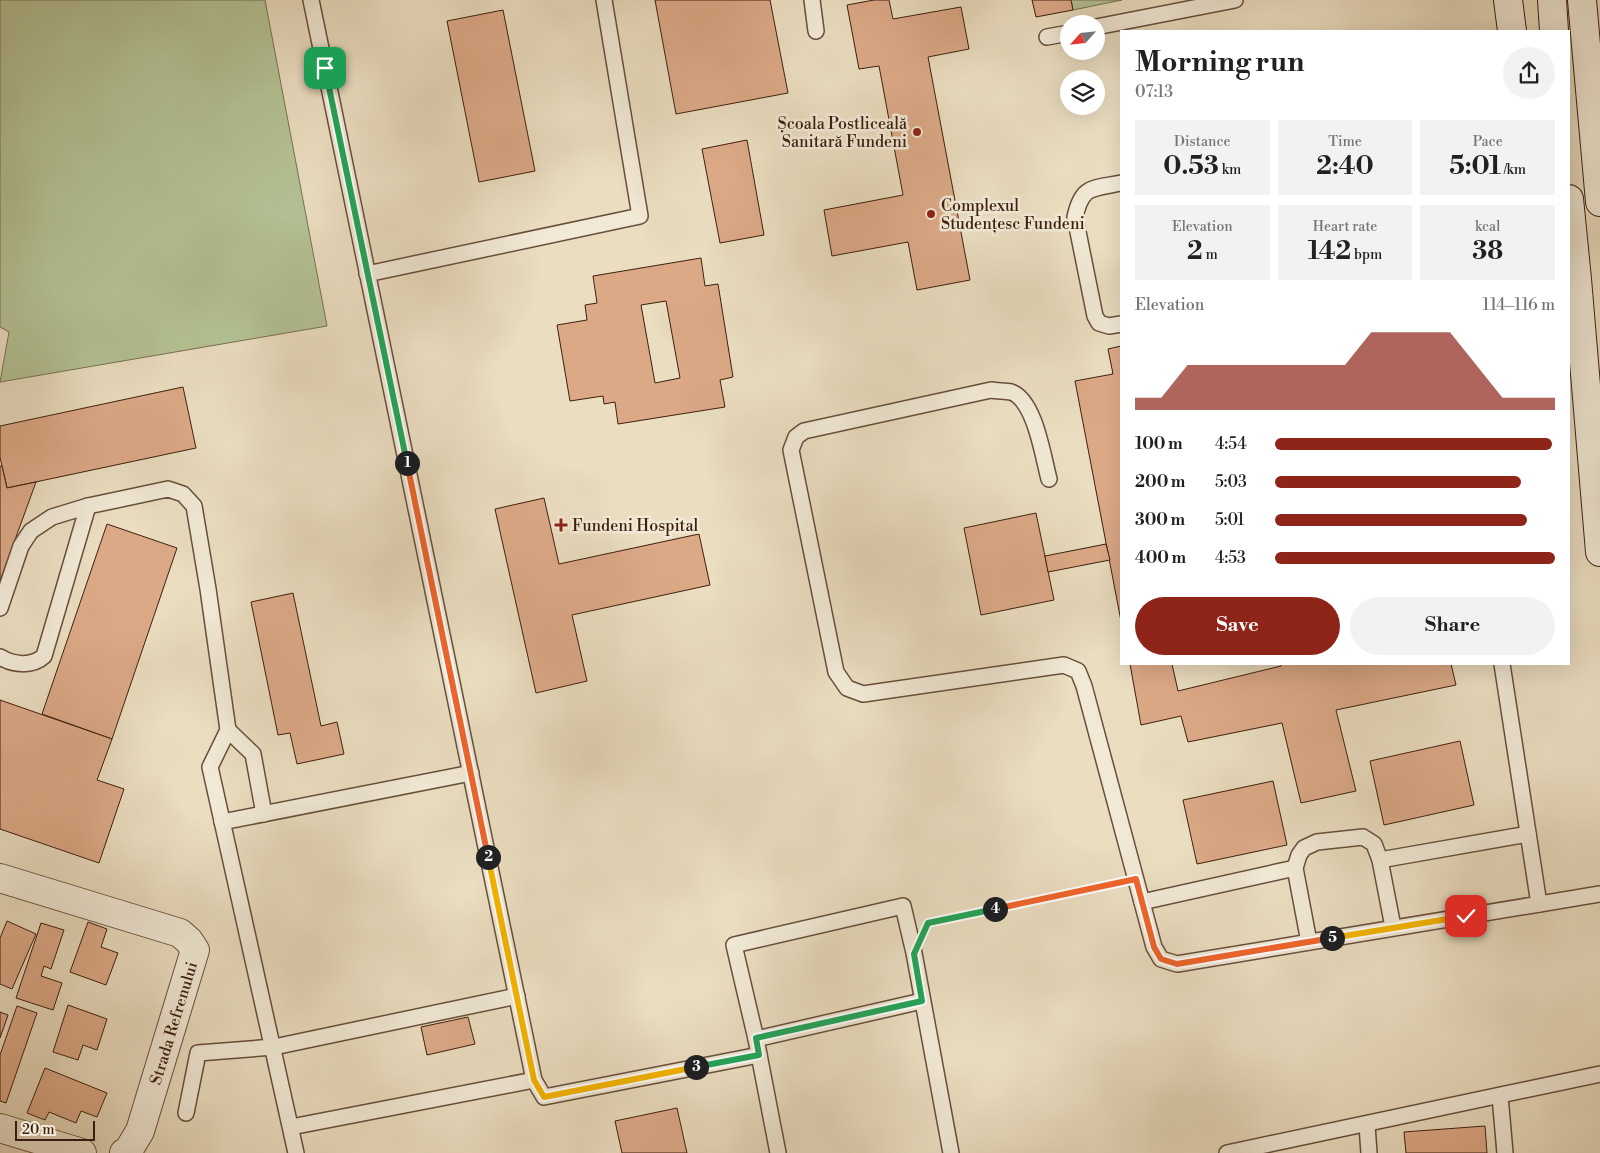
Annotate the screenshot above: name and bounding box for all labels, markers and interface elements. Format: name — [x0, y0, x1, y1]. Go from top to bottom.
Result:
north arrow — [1060, 15, 1105, 60]
map controls — [1060, 15, 1105, 115]
text: Morning run — [1135, 45, 1304, 80]
pin — [304, 47, 346, 89]
button: share — [1503, 47, 1555, 99]
icon: arrive — [311, 54, 339, 82]
button: layers — [1060, 70, 1105, 115]
text: 07:13 — [1135, 82, 1173, 102]
place label: Școala Postliceală Sanitară Fundeni — [778, 114, 908, 152]
marker: Școala Postliceală Sanitară Fundeni — [911, 126, 923, 138]
text: Distance — [1174, 133, 1231, 151]
text: Time — [1328, 133, 1362, 151]
text: Pace — [1473, 133, 1503, 151]
text: 0.53 — [1163, 151, 1219, 182]
text: 2:40 — [1316, 151, 1374, 182]
text: 5:01 — [1449, 151, 1501, 182]
text: km — [1219, 161, 1241, 179]
text: /km — [1501, 161, 1526, 179]
place label: Complexul Studențesc Fundeni — [941, 196, 1085, 234]
marker: Complexul Studențesc Fundeni — [925, 208, 937, 220]
text: Elevation — [1172, 218, 1233, 236]
text: Heart rate — [1313, 218, 1377, 236]
text: kcal — [1475, 218, 1500, 236]
text: 2 — [1187, 236, 1203, 267]
text: 142 — [1308, 236, 1351, 267]
text: 38 — [1472, 236, 1503, 267]
text: m — [1203, 246, 1218, 264]
text: bpm — [1351, 246, 1382, 264]
text: Elevation — [1135, 295, 1204, 315]
text: 114–116 m — [1482, 295, 1555, 315]
text: 100 m — [1135, 434, 1183, 454]
text: 4:54 — [1215, 434, 1247, 454]
pin: 1 — [394, 450, 420, 476]
text: 1 — [404, 454, 411, 472]
text: 200 m — [1135, 472, 1185, 492]
text: 5:03 — [1215, 472, 1247, 492]
text: 300 m — [1135, 510, 1185, 530]
text: 5:01 — [1215, 510, 1244, 530]
place label: Fundeni Hospital — [572, 516, 699, 536]
marker: Fundeni Hospital — [554, 518, 568, 532]
text: 400 m — [1135, 548, 1186, 568]
text: 4:53 — [1215, 548, 1246, 568]
button: Save — [1135, 597, 1340, 655]
button: Share — [1350, 597, 1555, 655]
pin: 2 — [476, 844, 500, 870]
text: 2 — [484, 848, 493, 866]
pin — [1445, 895, 1487, 937]
pin: 4 — [982, 896, 1008, 922]
text: 4 — [991, 900, 1000, 918]
icon: check — [1452, 902, 1480, 930]
pin: 5 — [1320, 926, 1344, 950]
text: 5 — [1328, 929, 1337, 947]
street label: Strada Refrenului — [146, 959, 202, 1087]
pin: 3 — [684, 1054, 708, 1080]
text: 3 — [692, 1058, 701, 1076]
scale bar — [15, 1118, 95, 1141]
text: 20 m — [22, 1121, 54, 1139]

